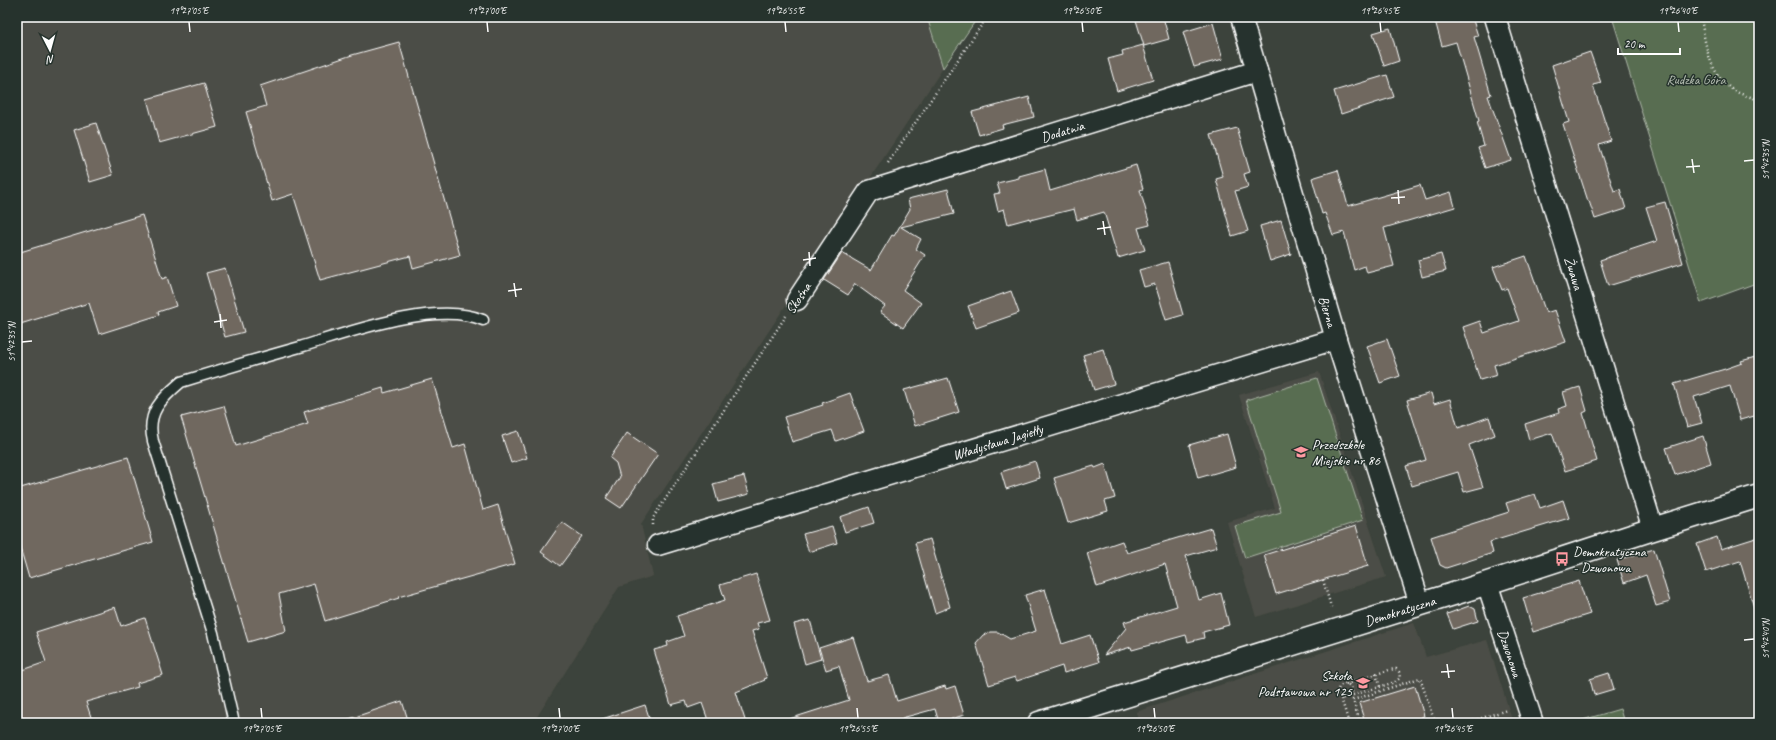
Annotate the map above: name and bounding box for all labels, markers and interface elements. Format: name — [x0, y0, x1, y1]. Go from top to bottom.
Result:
text: 19°27'05"E — [170, 4, 210, 17]
text: 19°27'00"E — [468, 4, 508, 17]
text: 19°26'55"E — [766, 4, 806, 17]
text: 19°26'50"E — [1063, 4, 1103, 17]
text: 19°26'45"E — [1361, 4, 1401, 17]
text: 19°26'40"E — [1659, 4, 1699, 17]
north arrow — [30, 30, 70, 70]
scale bar — [1618, 30, 1680, 56]
text: 20 m — [1624, 36, 1646, 52]
text: N — [45, 53, 55, 67]
park label: Rudzka Góra — [1666, 71, 1726, 88]
street label: Dodatnia — [1039, 117, 1087, 146]
text: 51°42'35"N — [1759, 138, 1772, 180]
street label: Żwawa — [1560, 255, 1587, 293]
street label: Skośna — [782, 279, 816, 317]
street label: Bierna — [1315, 294, 1340, 330]
text: 51°42'35"N — [5, 320, 18, 362]
street label: Władysława Jagiełły — [951, 420, 1046, 464]
place label: Przedszkole Miejskie nr 86 — [1312, 436, 1381, 469]
school or university icon: Przedszkole Miejskie nr 86 — [1293, 444, 1309, 460]
place label: Demokratyczna - Dzwonowa — [1573, 543, 1647, 576]
bus stop icon: Demokratyczna - Dzwonowa — [1554, 551, 1570, 567]
street label: Demokratyczna — [1363, 592, 1438, 630]
text: 51°42'40"N — [1759, 617, 1772, 659]
street label: Dzwonowa — [1494, 627, 1526, 681]
place label: Szkoła Podstawowa nr 125 — [1258, 667, 1353, 700]
school or university icon: Szkoła Podstawowa nr 125 — [1355, 675, 1371, 691]
text: 19°27'05"E — [243, 722, 283, 735]
text: 19°27'00"E — [541, 722, 581, 735]
text: 19°26'55"E — [839, 722, 879, 735]
text: 19°26'50"E — [1136, 722, 1176, 735]
text: 19°26'45"E — [1434, 722, 1474, 735]

